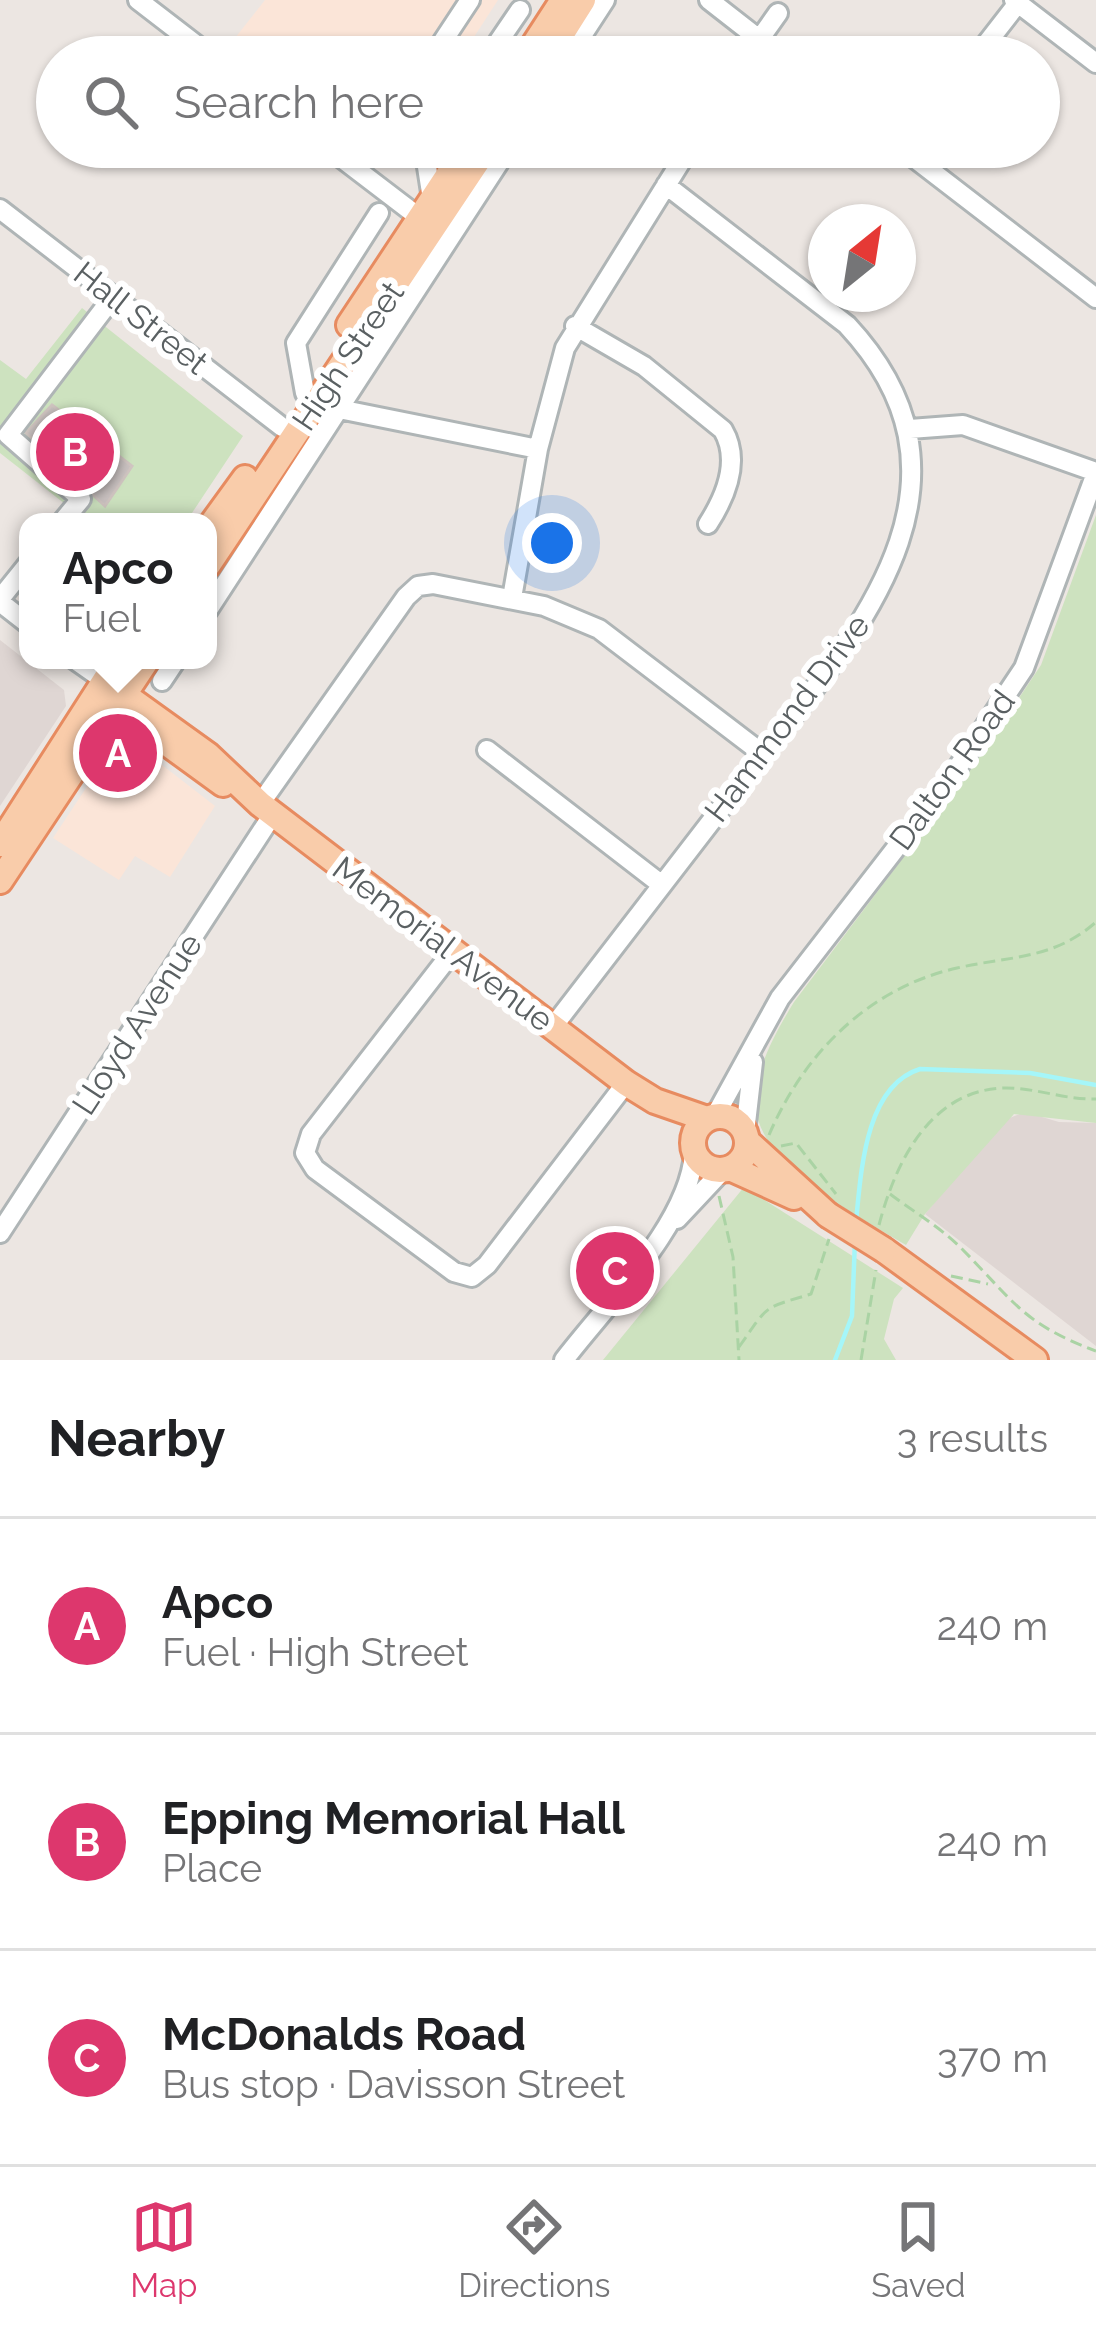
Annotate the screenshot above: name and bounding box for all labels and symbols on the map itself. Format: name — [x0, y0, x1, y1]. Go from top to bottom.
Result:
north arrow — [808, 204, 916, 312]
street label: Hall Street — [66, 254, 216, 382]
street label: High Street — [284, 274, 412, 438]
pin: B — [36, 407, 114, 497]
your location — [522, 513, 582, 573]
street label: Hammond Drive — [696, 607, 878, 829]
street label: Dalton Road — [881, 683, 1023, 857]
pin: A — [79, 708, 157, 798]
street label: Memorial Avenue — [325, 848, 561, 1040]
street label: Lloyd Avenue — [64, 926, 210, 1122]
pin: C — [576, 1226, 654, 1316]

